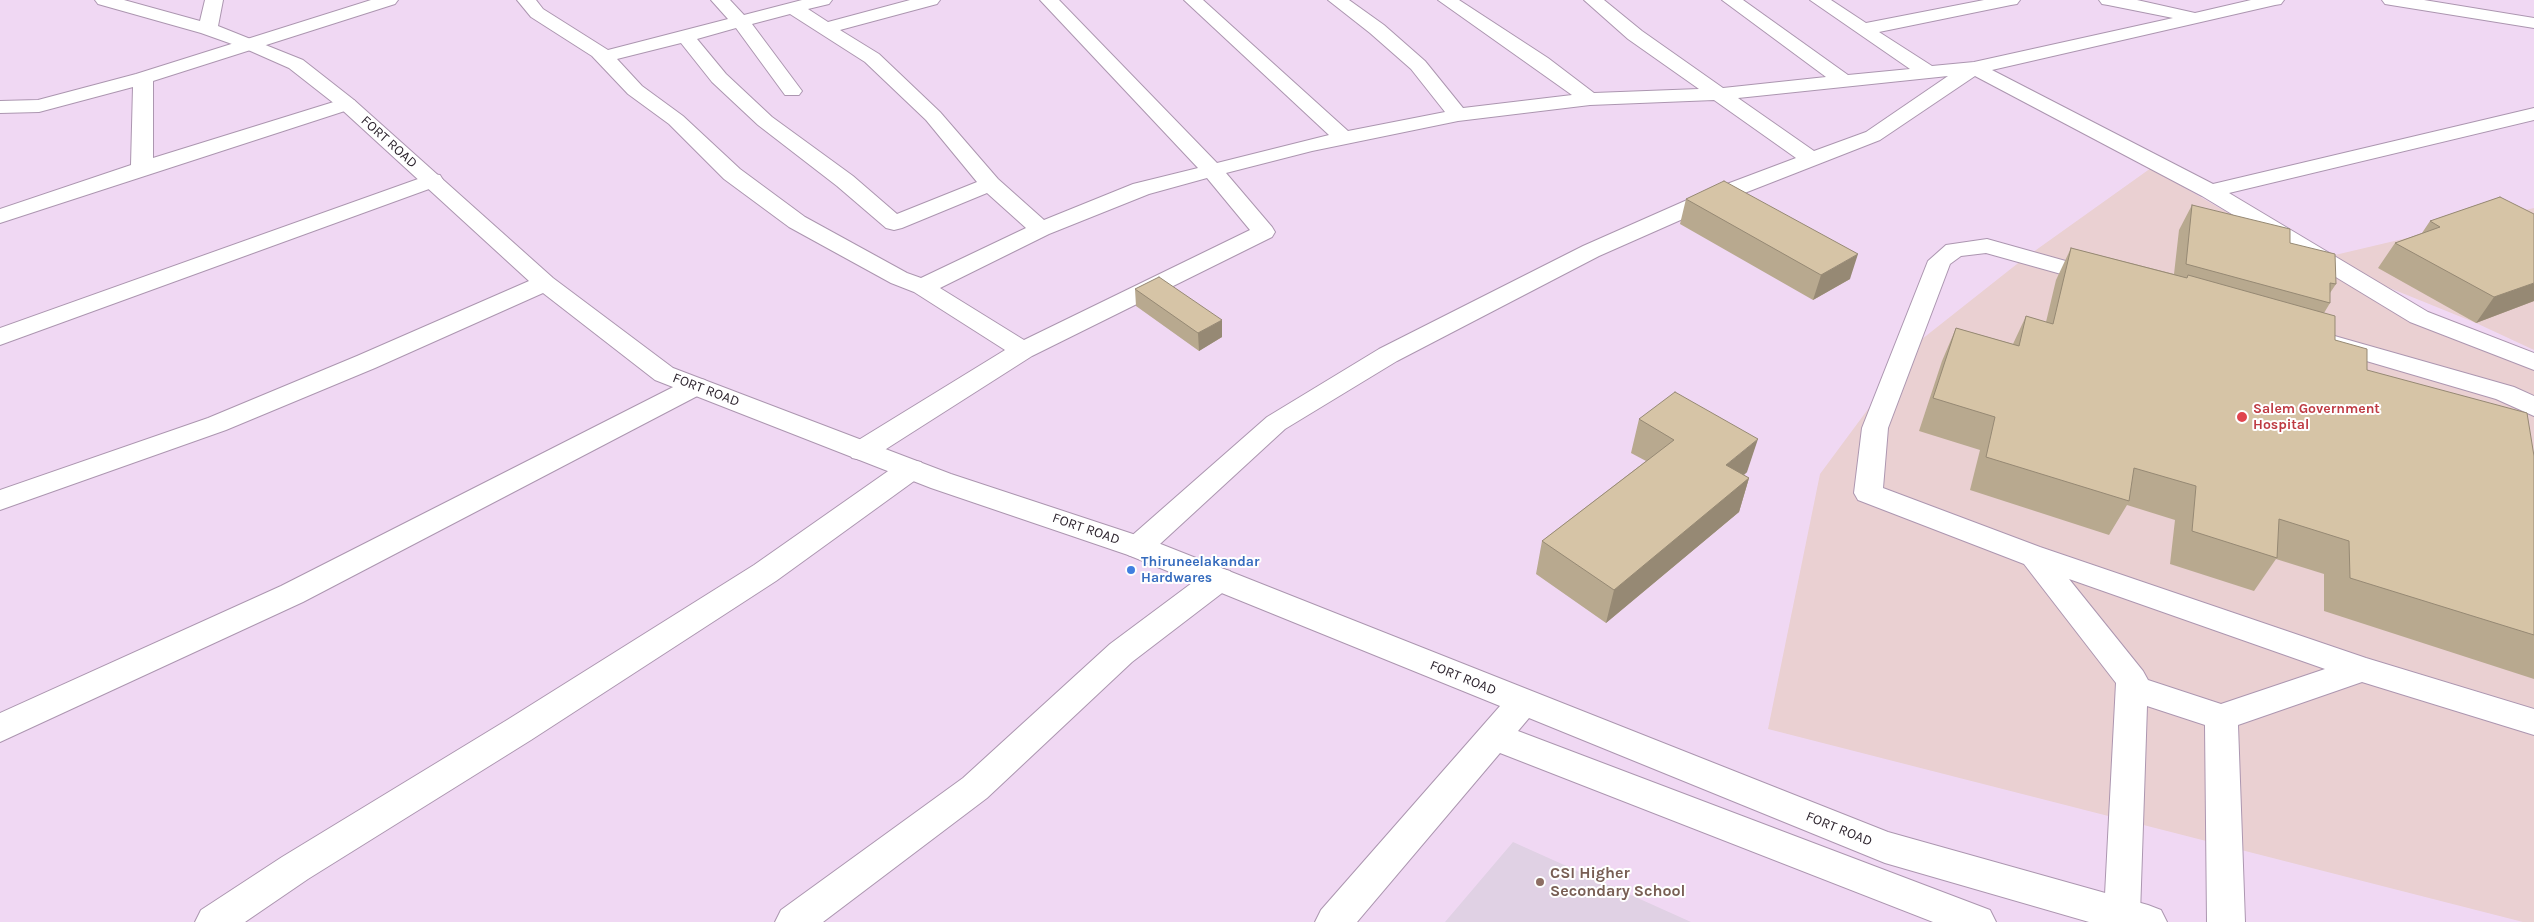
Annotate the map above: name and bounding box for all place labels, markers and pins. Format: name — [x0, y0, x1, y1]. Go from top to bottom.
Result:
place label: Salem Government Hospital — [2253, 401, 2380, 434]
marker: Salem Government Hospital — [2235, 410, 2249, 424]
place label: Thiruneelakandar Hardwares — [1141, 554, 1260, 586]
marker: Thiruneelakandar Hardwares — [1125, 564, 1137, 576]
place label: CSI Higher Secondary School — [1550, 863, 1685, 901]
marker: CSI Higher Secondary School — [1534, 876, 1546, 888]

